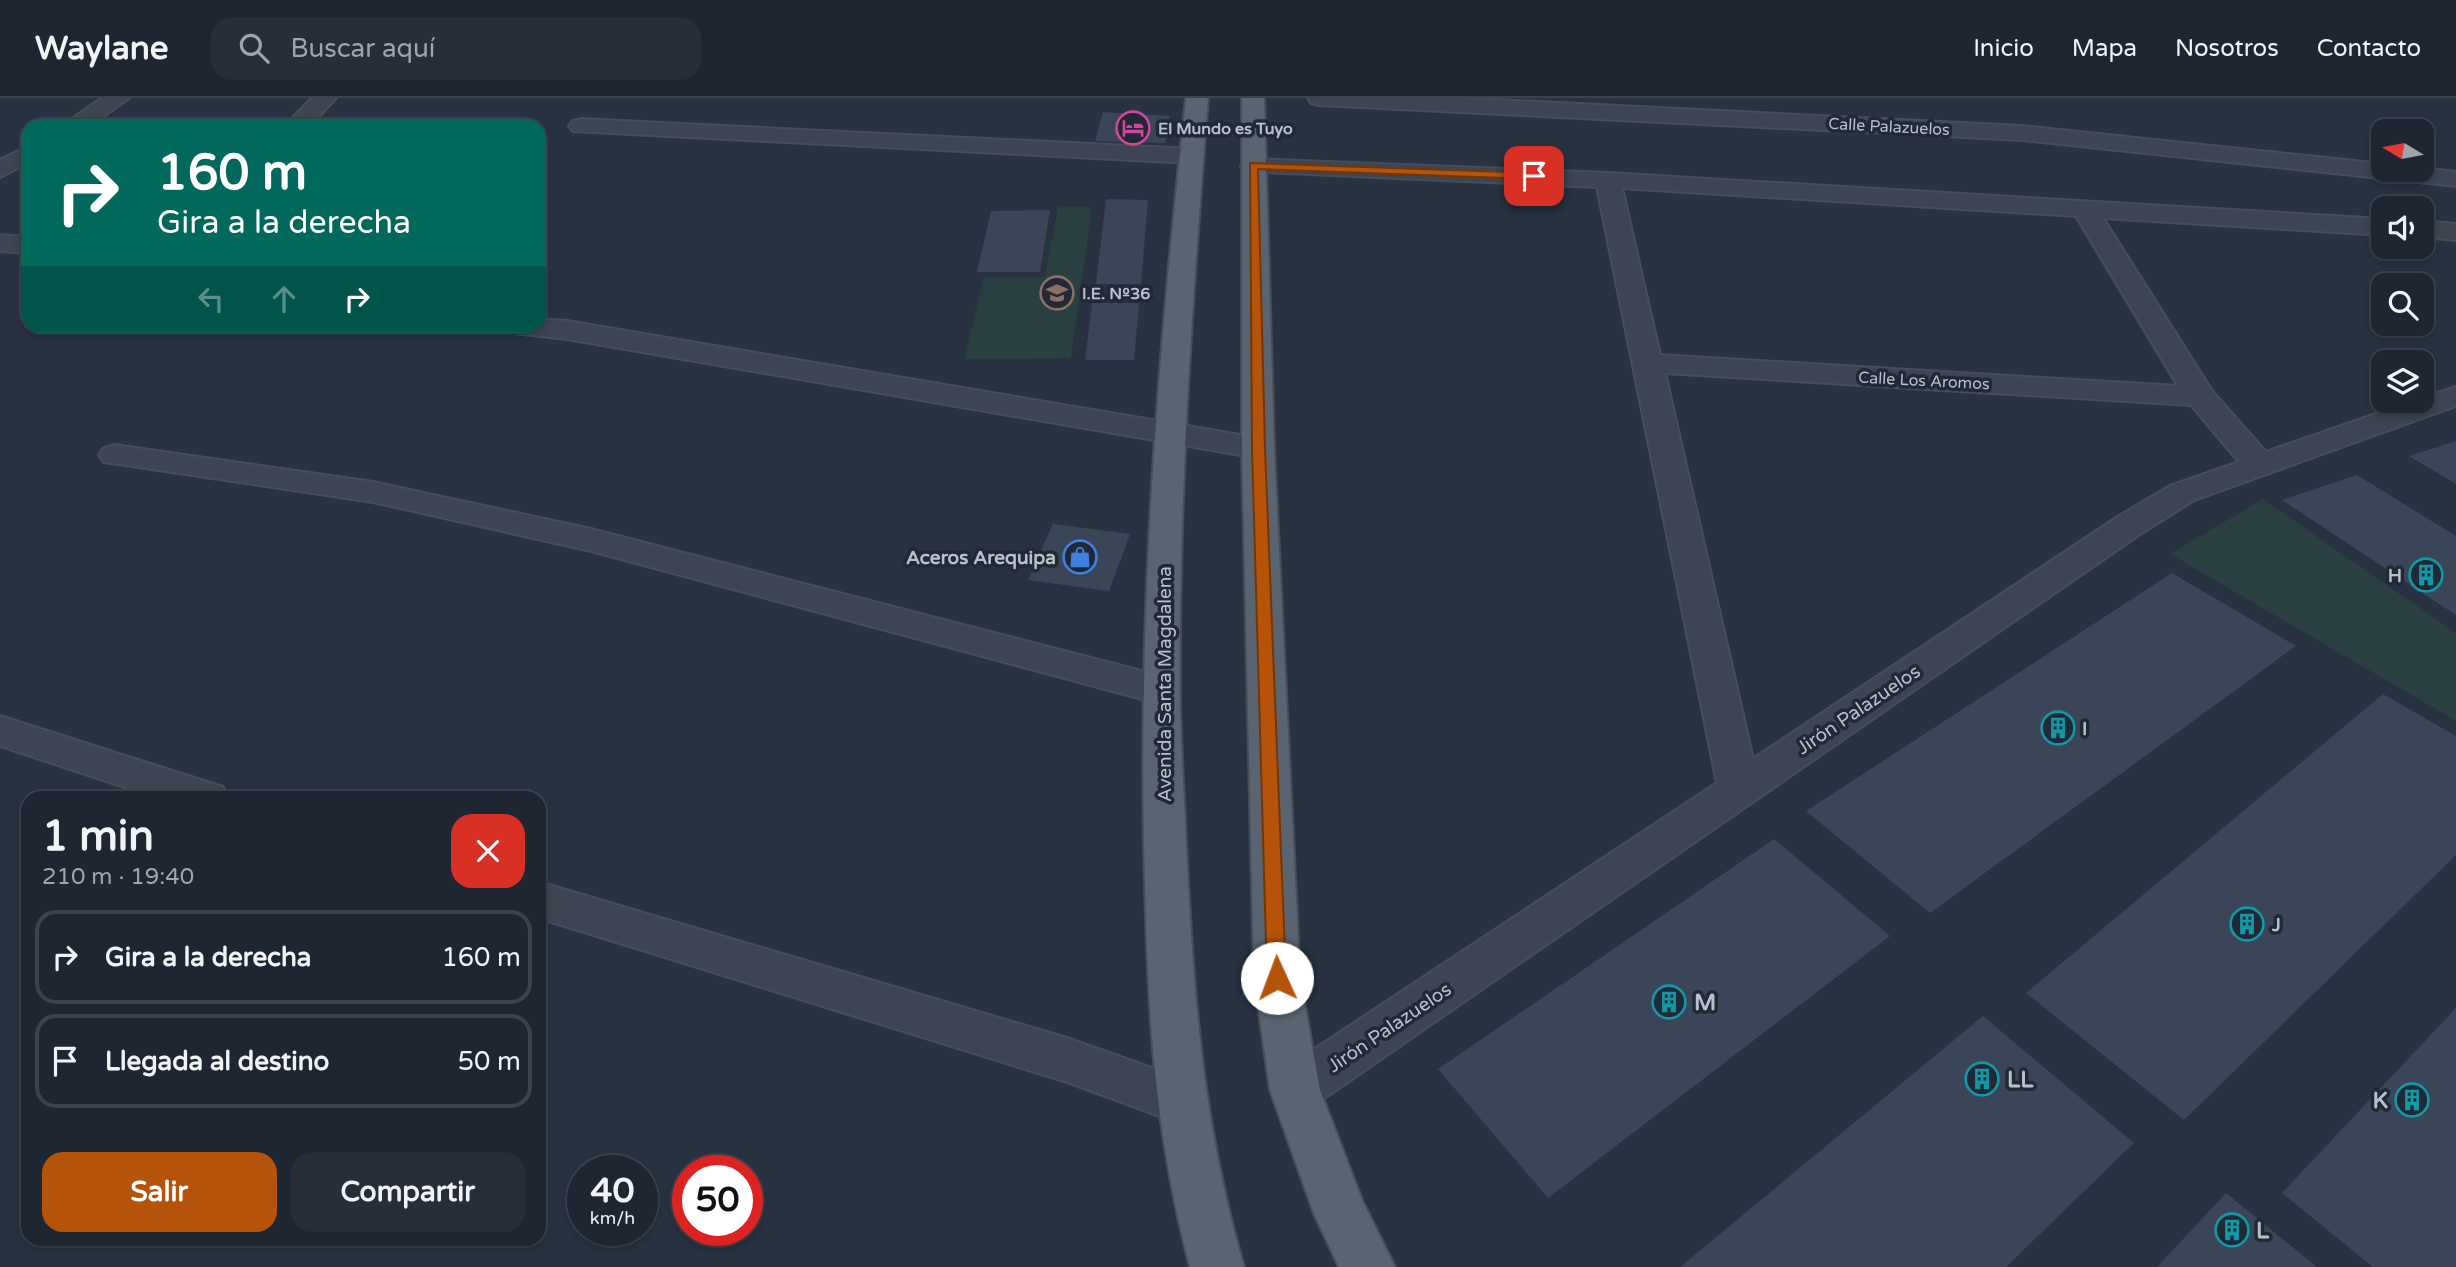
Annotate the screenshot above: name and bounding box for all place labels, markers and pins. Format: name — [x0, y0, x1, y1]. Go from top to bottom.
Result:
hotel icon: El Mundo es Tuyo — [1114, 109, 1152, 147]
place label: El Mundo es Tuyo — [1158, 119, 1293, 139]
pin — [1504, 146, 1564, 206]
school or university icon: I.E. Nº36 — [1038, 274, 1076, 312]
place label: I.E. Nº36 — [1082, 284, 1150, 304]
shop icon: Aceros Arequipa — [1061, 538, 1099, 576]
place label: Aceros Arequipa — [906, 547, 1056, 570]
building icon: H — [2407, 556, 2445, 594]
place label: H — [2388, 565, 2402, 587]
building icon: I — [2039, 709, 2077, 747]
place label: I — [2082, 718, 2087, 740]
building icon: J — [2228, 905, 2266, 943]
place label: J — [2271, 914, 2281, 936]
building icon: M — [1650, 983, 1688, 1021]
place label: M — [1694, 989, 1716, 1017]
building icon: LL — [1963, 1060, 2001, 1098]
place label: LL — [2007, 1066, 2034, 1094]
building icon: K — [2393, 1081, 2431, 1119]
place label: K — [2373, 1087, 2389, 1115]
building icon: L — [2213, 1211, 2251, 1249]
place label: L — [2256, 1217, 2270, 1245]

